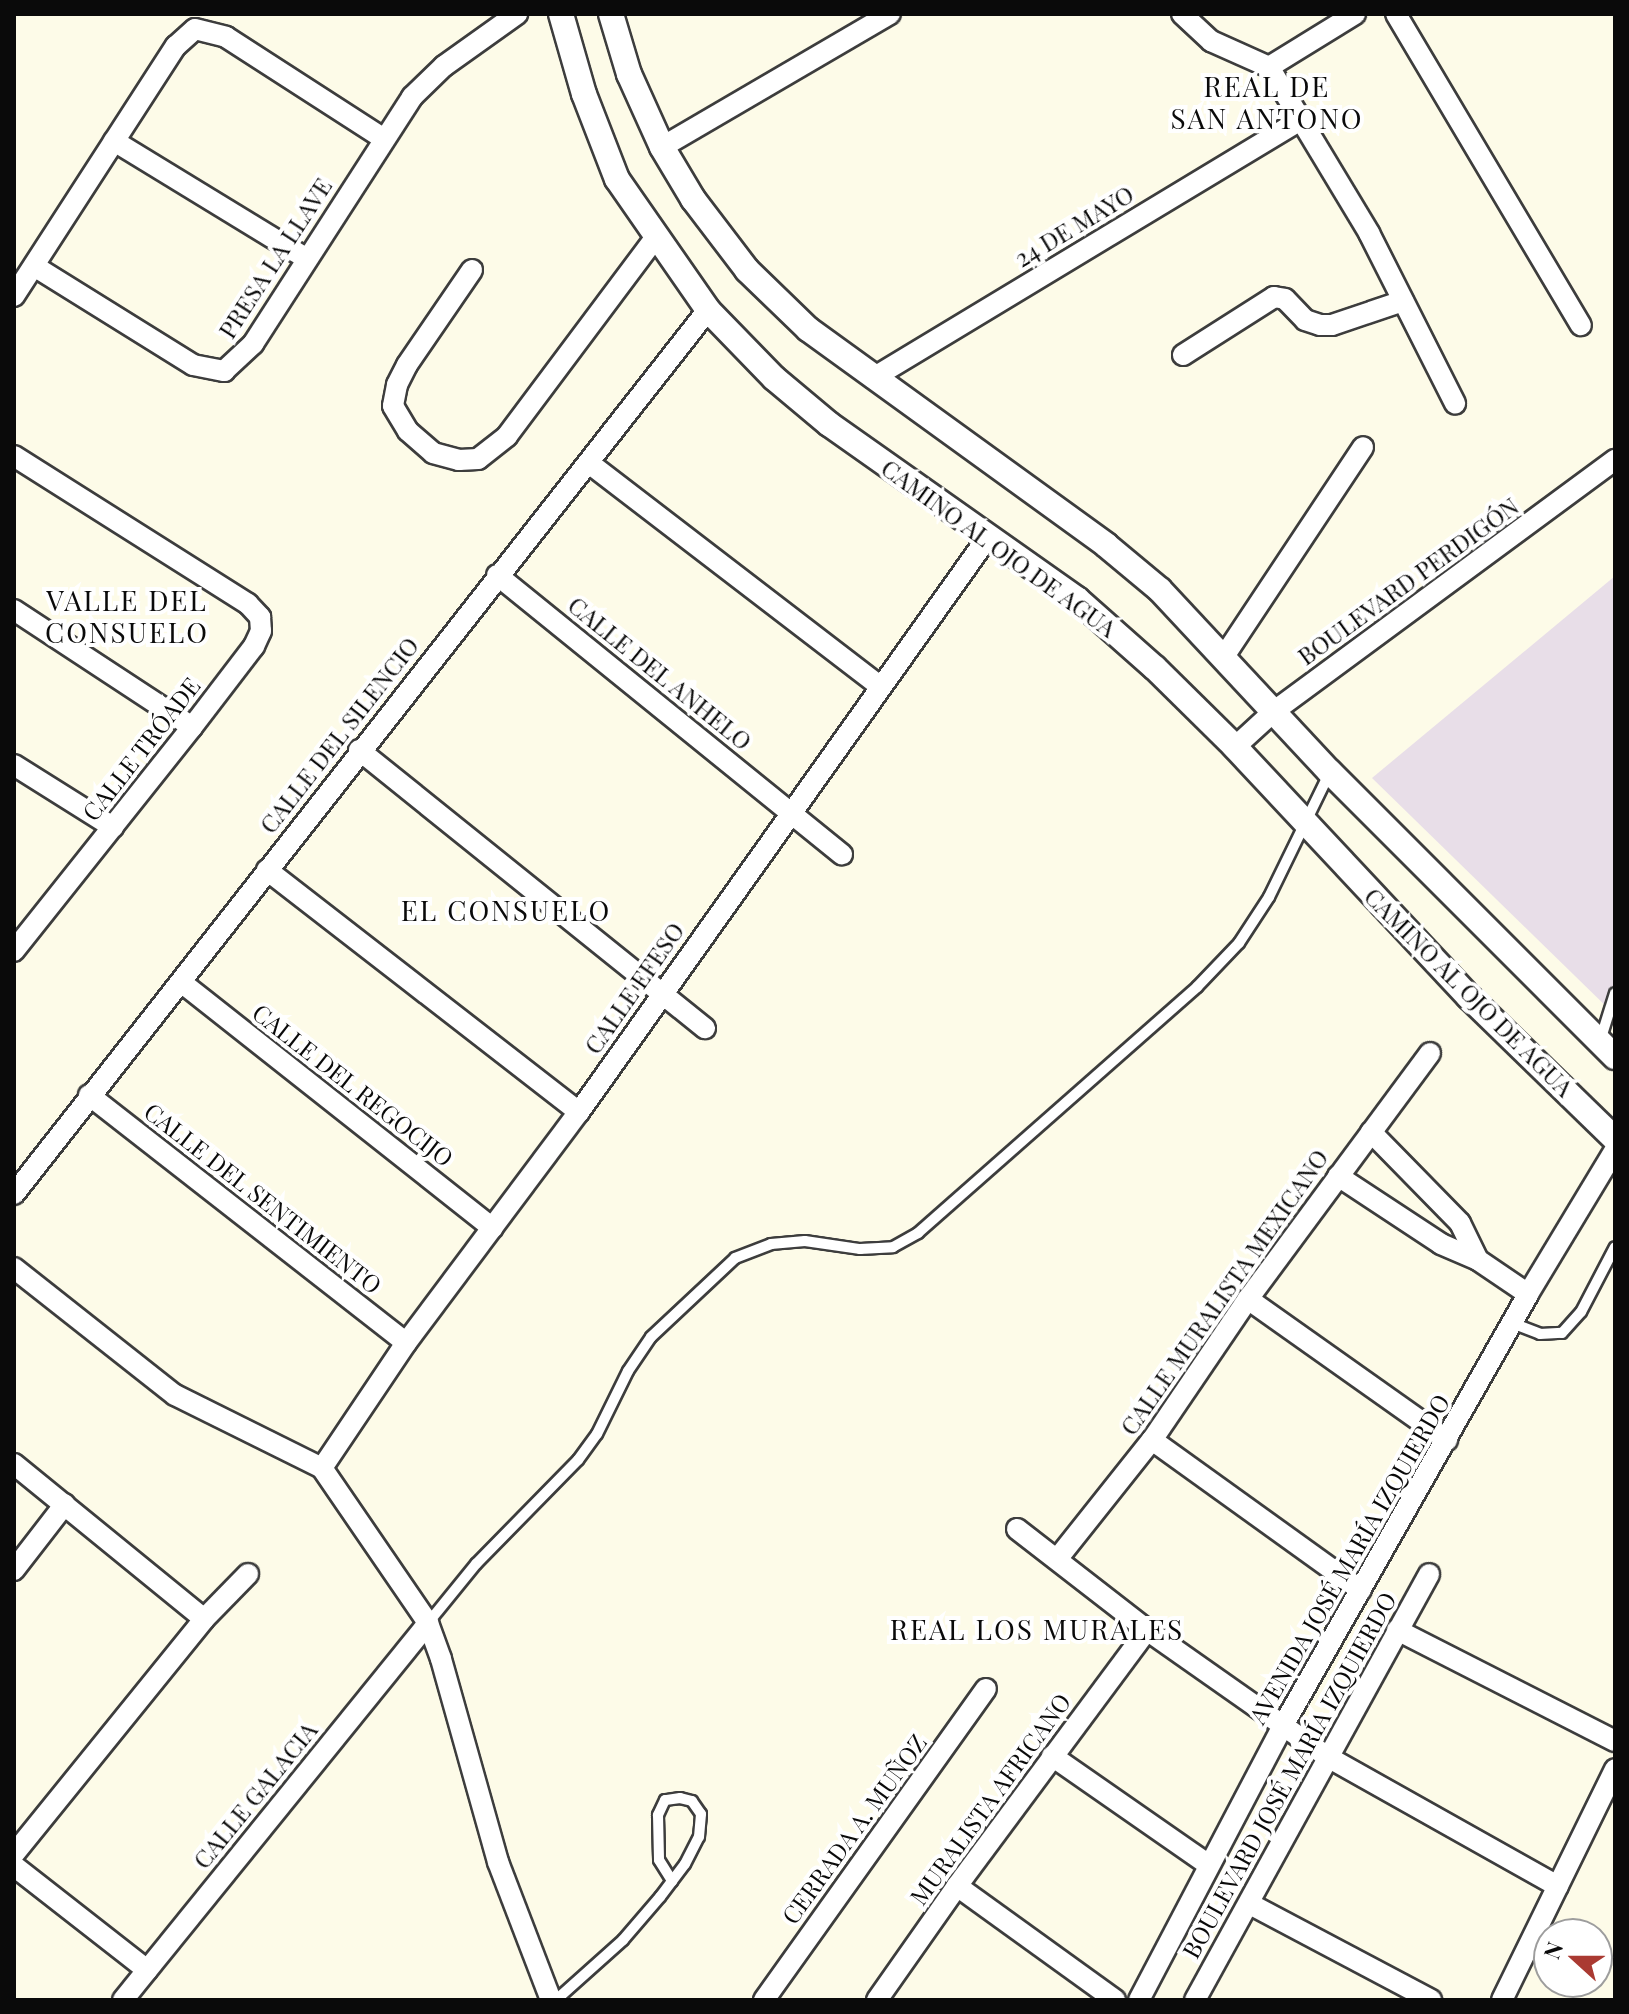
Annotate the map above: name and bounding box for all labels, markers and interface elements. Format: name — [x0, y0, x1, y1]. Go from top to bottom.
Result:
district label: REAL DE SAN ANTONO — [1170, 69, 1364, 135]
street label: PRESA LA LLAVE — [212, 172, 338, 344]
street label: 24 DE MAYO — [1009, 179, 1139, 273]
street label: CAMINO AL OJO DE AGUA — [875, 453, 1123, 643]
street label: BOULEVARD PERDIGÓN — [1292, 491, 1524, 671]
district label: VALLE DEL CONSUELO — [45, 583, 209, 649]
street label: CALLE DEL ANHELO — [562, 590, 758, 756]
street label: CALLE DEL SILENCIO — [254, 631, 424, 839]
street label: CALLE TRÓADE — [76, 671, 206, 827]
street label: CAMINO AL OJO DE AGUA — [1358, 881, 1580, 1103]
district label: EL CONSUELO — [401, 893, 611, 927]
street label: CALLE EFESO — [578, 917, 690, 1059]
street label: CALLE DEL REGOCIJO — [247, 998, 459, 1172]
street label: CALLE DEL SENTIMIENTO — [139, 1097, 387, 1299]
street label: CALLE MURALISTA MEXICANO — [1114, 1144, 1334, 1440]
street label: AVENIDA JOSÉ MARÍA IZQUIERDO — [1243, 1389, 1455, 1729]
street label: BOULEVARD JOSÉ MARÍA IZQUIERDO — [1176, 1587, 1402, 1963]
district label: REAL LOS MURALES — [890, 1612, 1184, 1646]
street label: MURALISTA AFRICANO — [903, 1687, 1077, 1911]
street label: CALLE GALACIA — [187, 1716, 323, 1874]
street label: CERRADA A. MUÑOZ — [775, 1728, 933, 1930]
north arrow — [1533, 1918, 1613, 1998]
text: N — [1536, 1937, 1569, 1963]

